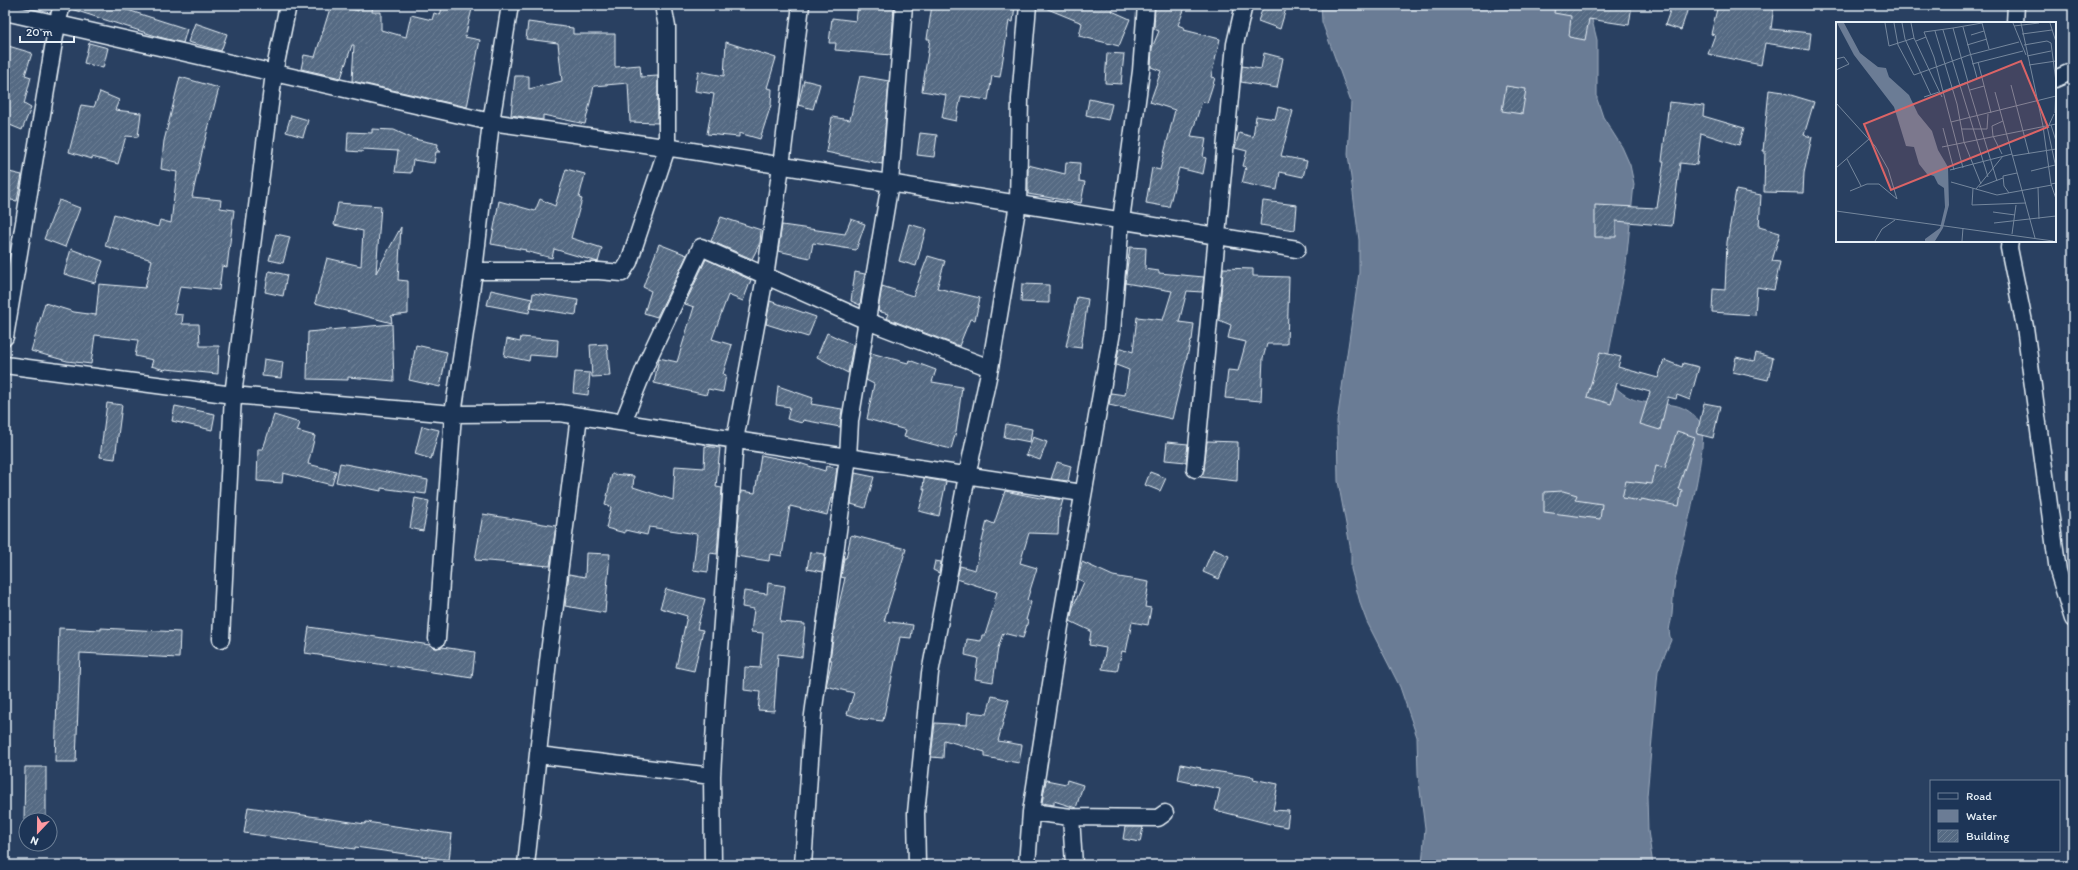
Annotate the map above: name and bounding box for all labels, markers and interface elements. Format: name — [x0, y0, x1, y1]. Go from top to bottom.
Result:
scale bar — [20, 18, 74, 44]
inset map — [1836, 22, 2056, 242]
text: 20 m — [26, 25, 53, 39]
legend — [1930, 780, 2060, 852]
text: Road — [1966, 789, 1992, 803]
text: Water — [1966, 809, 1997, 823]
north arrow — [18, 812, 58, 852]
text: Building — [1966, 829, 2010, 843]
text: N — [29, 833, 40, 848]

